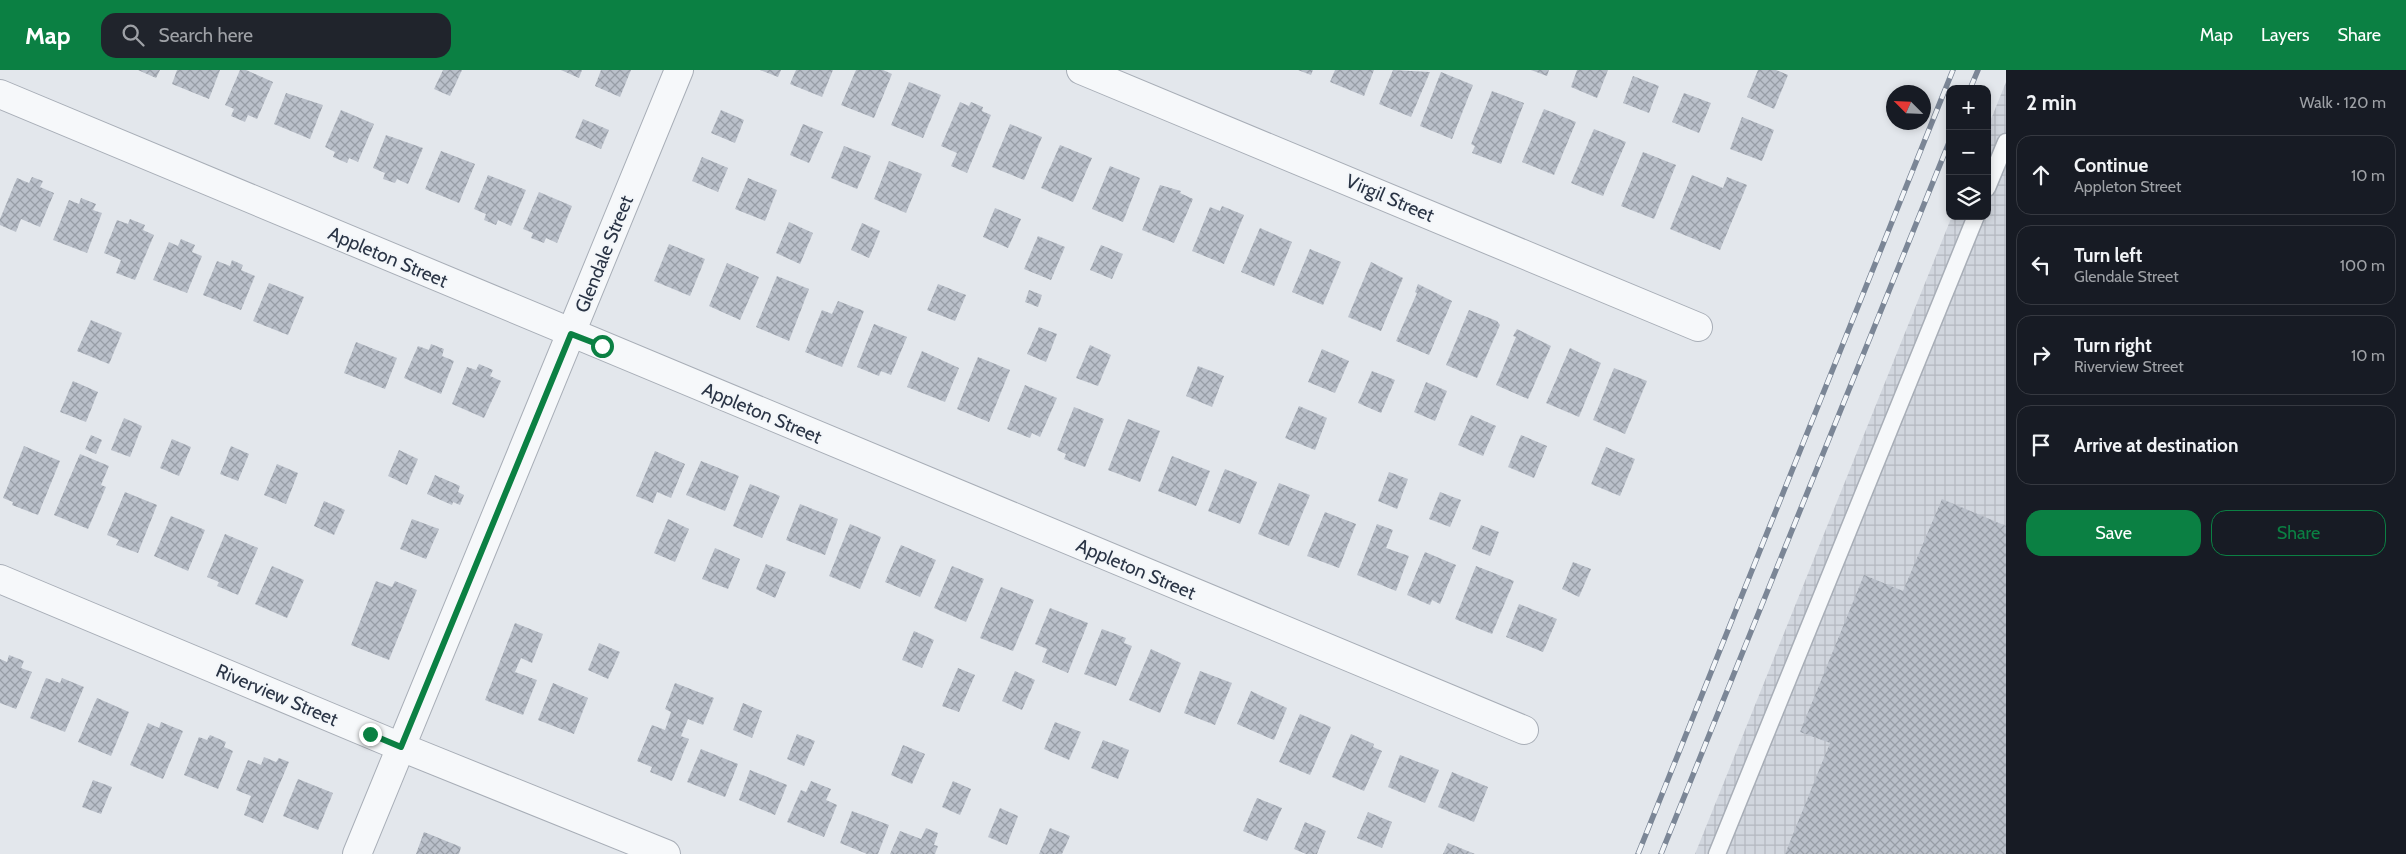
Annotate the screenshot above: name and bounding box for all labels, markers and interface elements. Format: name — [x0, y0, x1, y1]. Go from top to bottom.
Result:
search box — [101, 13, 451, 58]
text: Map — [25, 21, 71, 50]
icon: search — [119, 21, 147, 49]
text: Search here — [159, 24, 253, 47]
text: Map — [2200, 24, 2233, 46]
text: Layers — [2261, 24, 2310, 46]
text: Share — [2338, 24, 2381, 46]
north arrow — [1886, 85, 1931, 130]
map controls — [1946, 85, 1991, 220]
button: + — [1946, 85, 1991, 130]
text: 2 min — [2026, 90, 2077, 115]
text: Walk · 120 m — [2299, 93, 2386, 112]
button: − — [1946, 130, 1991, 175]
text: Continue — [2074, 154, 2148, 177]
icon: ahead — [2027, 161, 2055, 189]
text: 10 m — [2351, 166, 2385, 185]
street label: Virgil Street — [1342, 169, 1438, 227]
button: layers — [1946, 175, 1991, 220]
text: Appleton Street — [2074, 177, 2181, 196]
street label: Glendale Street — [570, 192, 638, 316]
street label: Appleton Street — [325, 222, 452, 293]
text: Turn left — [2074, 244, 2142, 267]
icon: left — [2027, 251, 2055, 279]
text: 100 m — [2340, 256, 2385, 275]
text: Glendale Street — [2074, 267, 2179, 286]
text: Turn right — [2074, 334, 2152, 357]
route start — [591, 335, 614, 358]
icon: right — [2027, 341, 2055, 369]
text: 10 m — [2351, 346, 2385, 365]
text: Riverview Street — [2074, 357, 2184, 376]
street label: Appleton Street — [699, 378, 826, 449]
icon: arrive — [2027, 431, 2055, 459]
text: Arrive at destination — [2074, 434, 2238, 457]
button: Save — [2026, 510, 2201, 556]
button: Share — [2211, 510, 2386, 556]
street label: Appleton Street — [1073, 534, 1200, 605]
street label: Riverview Street — [213, 659, 342, 731]
route end — [359, 723, 382, 746]

